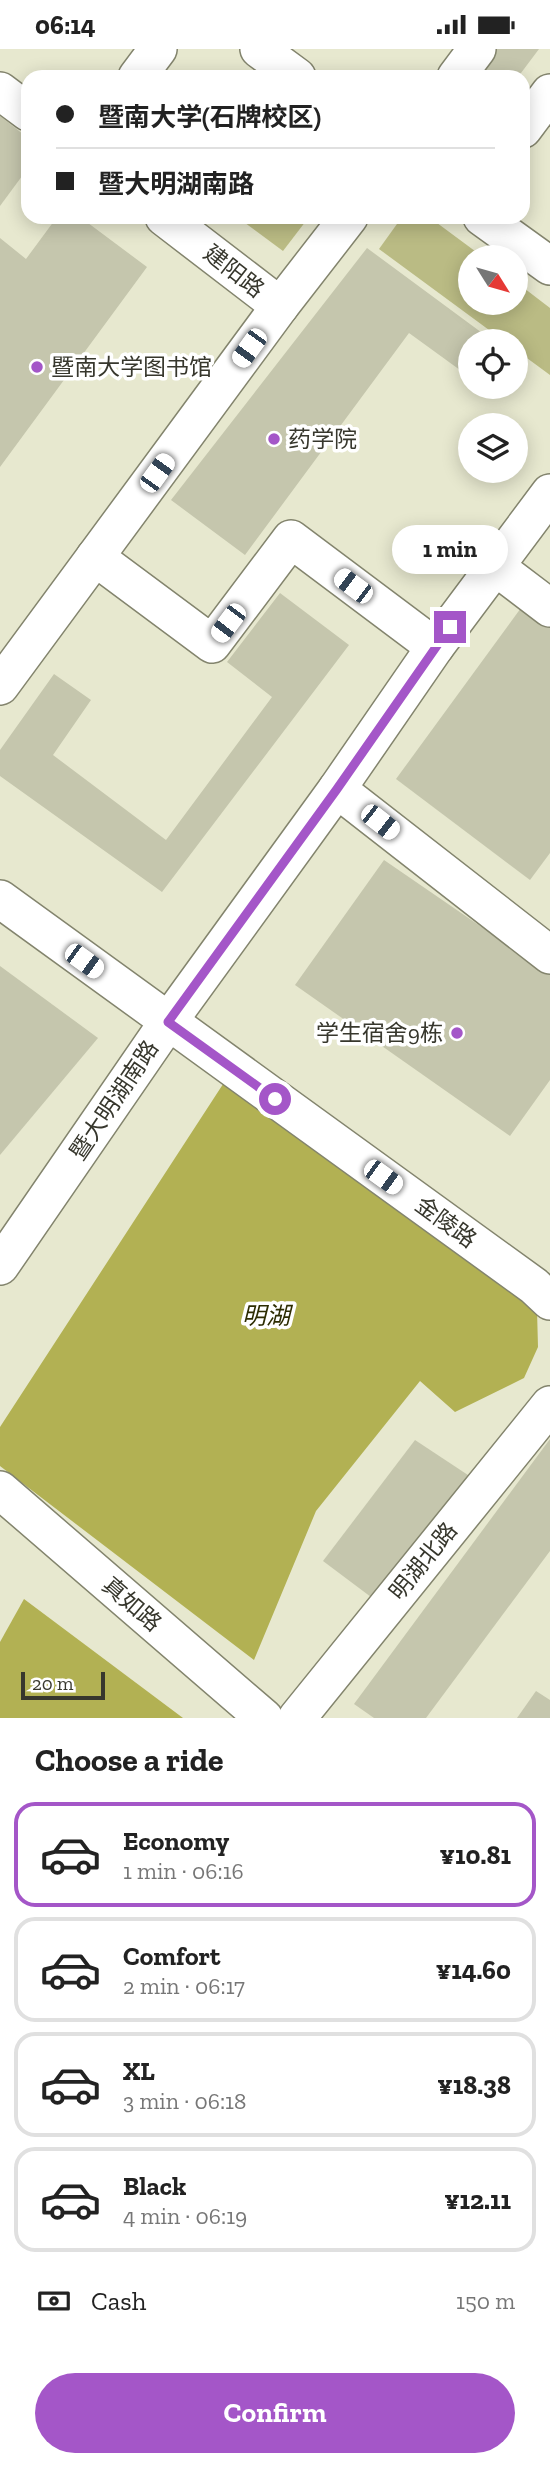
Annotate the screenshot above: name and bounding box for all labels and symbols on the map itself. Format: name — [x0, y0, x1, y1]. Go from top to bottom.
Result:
street label: 建阳路 — [198, 239, 270, 303]
north arrow — [458, 245, 528, 315]
car — [229, 325, 270, 371]
place label: 暨南大学图书馆 — [51, 353, 212, 381]
marker: 暨南大学图书馆 — [29, 359, 45, 375]
place label: 药学院 — [288, 425, 357, 453]
marker: 药学院 — [266, 431, 282, 447]
car — [137, 450, 178, 496]
callout: 1 min — [392, 525, 508, 575]
car — [330, 565, 377, 607]
car — [207, 600, 250, 646]
route end — [434, 611, 466, 643]
car — [357, 801, 404, 843]
car — [61, 940, 108, 982]
place label: 学生宿舍9栋 — [316, 1019, 443, 1047]
marker: 学生宿舍9栋 — [449, 1025, 465, 1041]
street label: 暨大明湖南路 — [64, 1035, 164, 1165]
route start — [259, 1083, 291, 1115]
car — [360, 1156, 407, 1198]
street label: 金陵路 — [410, 1190, 482, 1254]
water label: 明湖 — [242, 1301, 294, 1330]
street label: 明湖北路 — [383, 1516, 463, 1606]
street label: 真如路 — [97, 1571, 167, 1637]
scale bar — [21, 1669, 105, 1701]

